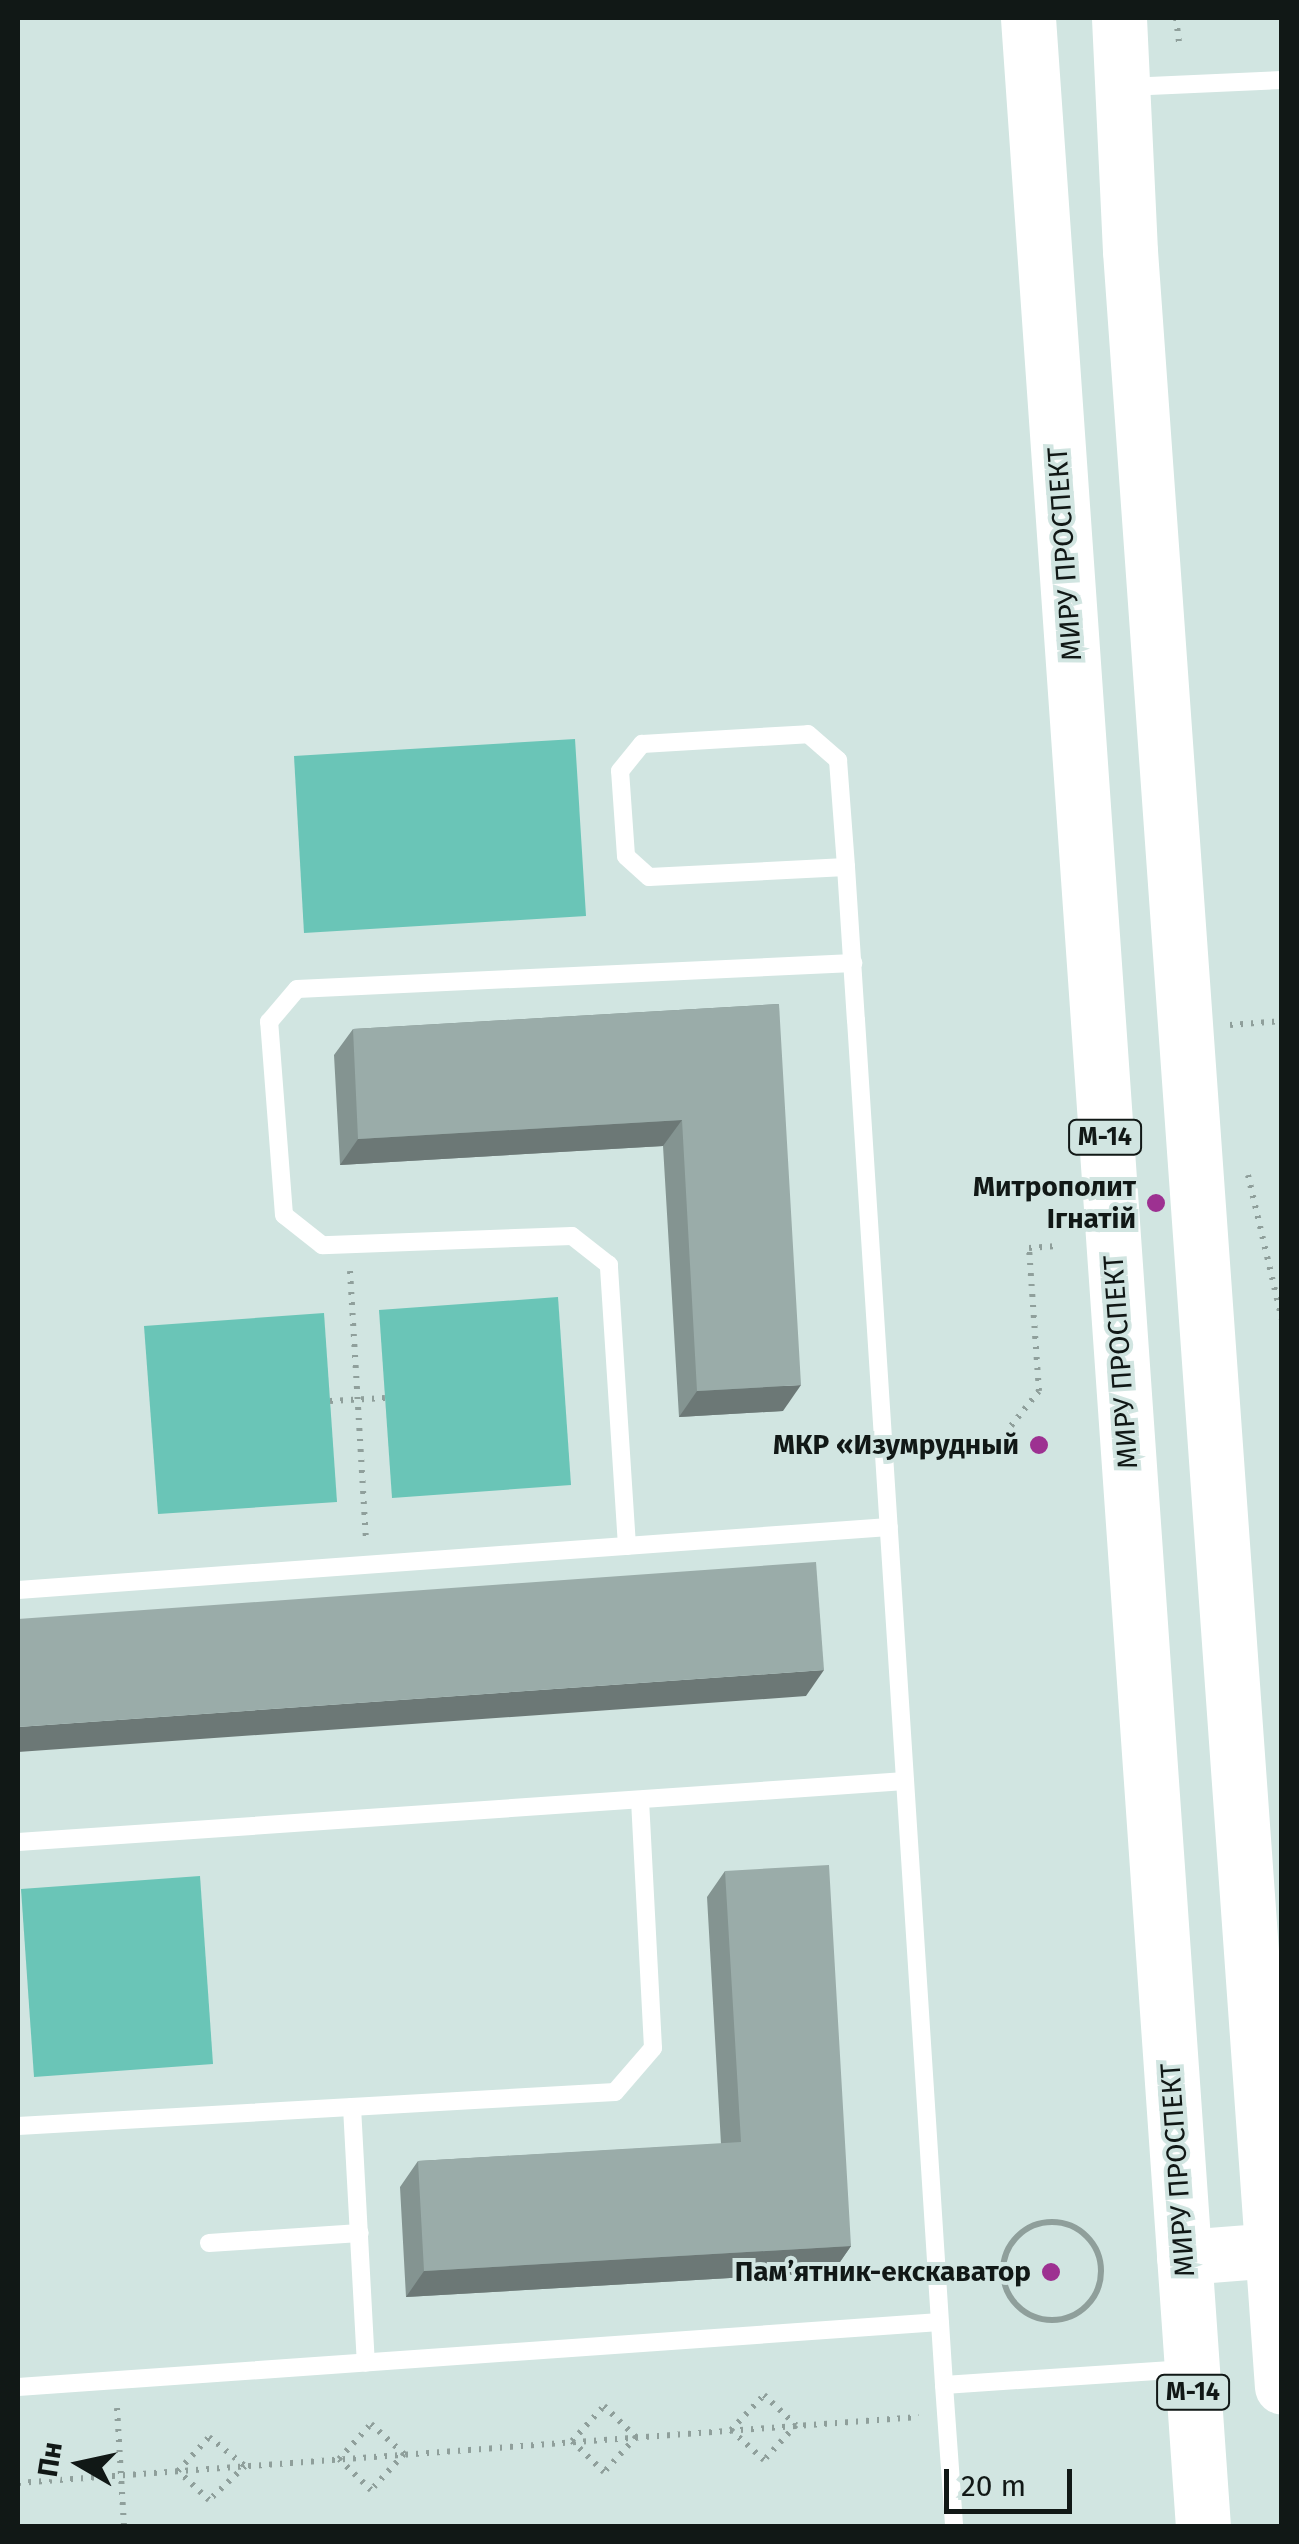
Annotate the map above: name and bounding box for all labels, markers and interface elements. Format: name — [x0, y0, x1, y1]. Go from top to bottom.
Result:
street label: МИРУ ПРОСПЕКТ — [1041, 446, 1089, 662]
road number: М-14 — [1068, 1117, 1142, 1157]
place label: Митрополит Ігнатій — [973, 1170, 1136, 1236]
marker: Митрополит Ігнатій — [1145, 1192, 1167, 1214]
street label: МИРУ ПРОСПЕКТ — [1097, 1254, 1145, 1470]
place label: МКР «Изумрудный — [773, 1428, 1019, 1462]
marker: МКР «Изумрудный — [1028, 1434, 1050, 1456]
street label: МИРУ ПРОСПЕКТ — [1154, 2062, 1202, 2278]
place label: Пам’ятник-екскаватор — [735, 2255, 1031, 2289]
marker: Пам’ятник-екскаватор — [1040, 2261, 1062, 2283]
road number: М-14 — [1156, 2372, 1230, 2412]
north arrow — [30, 2414, 130, 2514]
text: Пн — [31, 2439, 69, 2479]
scale bar — [949, 2449, 1076, 2511]
text: 20 m — [961, 2468, 1026, 2504]

